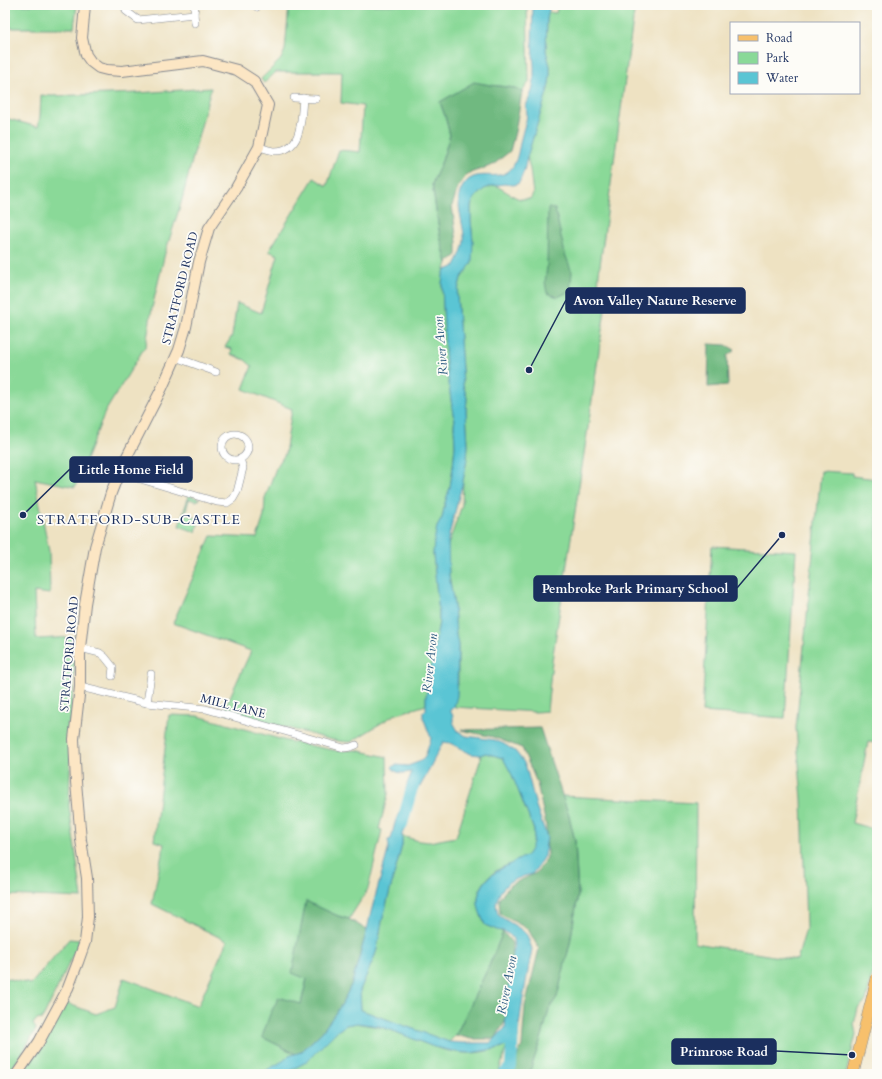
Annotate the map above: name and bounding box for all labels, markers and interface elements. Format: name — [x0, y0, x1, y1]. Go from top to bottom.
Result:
legend — [730, 22, 860, 94]
text: Road — [766, 30, 793, 46]
text: Park — [766, 50, 790, 66]
text: Water — [765, 70, 799, 86]
street label: STRATFORD ROAD — [158, 230, 202, 346]
callout: Avon Valley Nature Reserve — [566, 288, 745, 313]
text: Avon Valley Nature Reserve — [573, 292, 737, 310]
water label: River Avon — [429, 315, 453, 376]
callout: Little Home Field — [70, 457, 192, 482]
text: Little Home Field — [78, 461, 184, 479]
district label: STRATFORD-SUB-CASTLE — [37, 510, 241, 529]
callout: Pembroke Park Primary School — [534, 576, 737, 601]
text: Pembroke Park Primary School — [542, 580, 728, 598]
street label: STRATFORD ROAD — [56, 595, 82, 712]
water label: River Avon — [418, 632, 442, 694]
street label: MILL LANE — [199, 690, 267, 722]
water label: River Avon — [492, 954, 522, 1016]
callout: Primrose Road — [672, 1039, 776, 1064]
text: Primrose Road — [680, 1043, 769, 1061]

